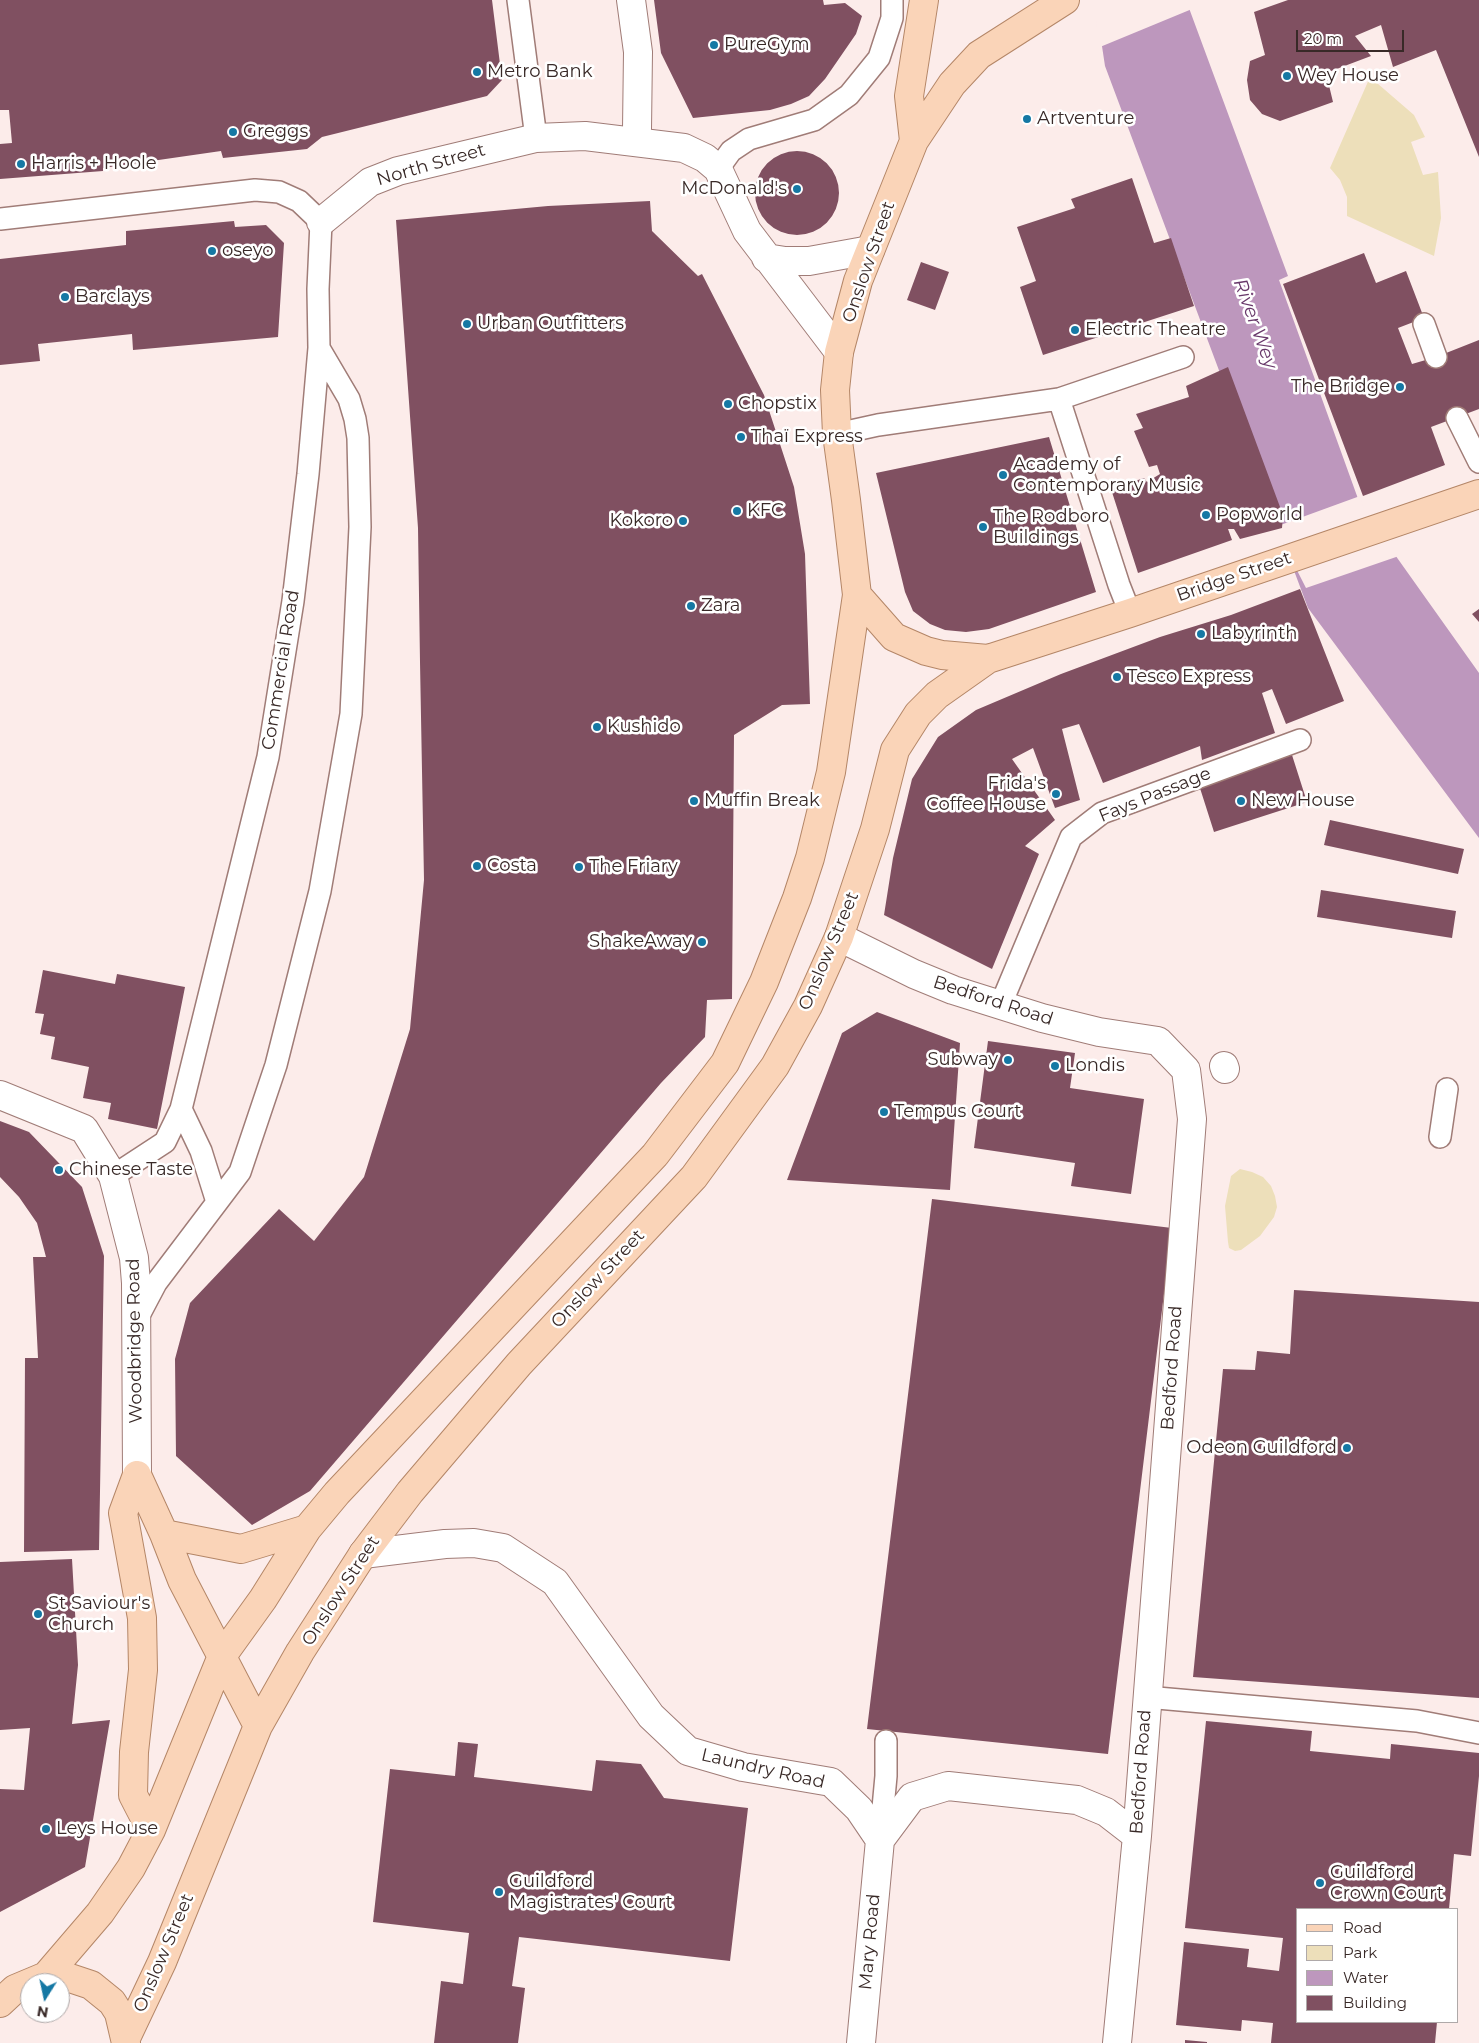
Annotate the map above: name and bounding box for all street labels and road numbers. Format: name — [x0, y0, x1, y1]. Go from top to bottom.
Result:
street label: North Street — [374, 139, 488, 191]
street label: Onslow Street — [838, 199, 900, 325]
street label: Bridge Street — [1174, 547, 1294, 607]
street label: Commercial Road — [258, 588, 304, 752]
street label: Fays Passage — [1096, 763, 1214, 827]
street label: Onslow Street — [794, 888, 864, 1014]
street label: Bedford Road — [930, 971, 1056, 1031]
street label: Onslow Street — [547, 1225, 649, 1333]
street label: Woodbridge Road — [123, 1258, 147, 1424]
street label: Bedford Road — [1157, 1305, 1187, 1431]
street label: Onslow Street — [297, 1532, 385, 1650]
street label: Bedford Road — [1126, 1709, 1156, 1835]
street label: Laundry Road — [699, 1744, 827, 1794]
street label: Onslow Street — [129, 1890, 199, 2016]
street label: Mary Road — [855, 1893, 885, 1991]

